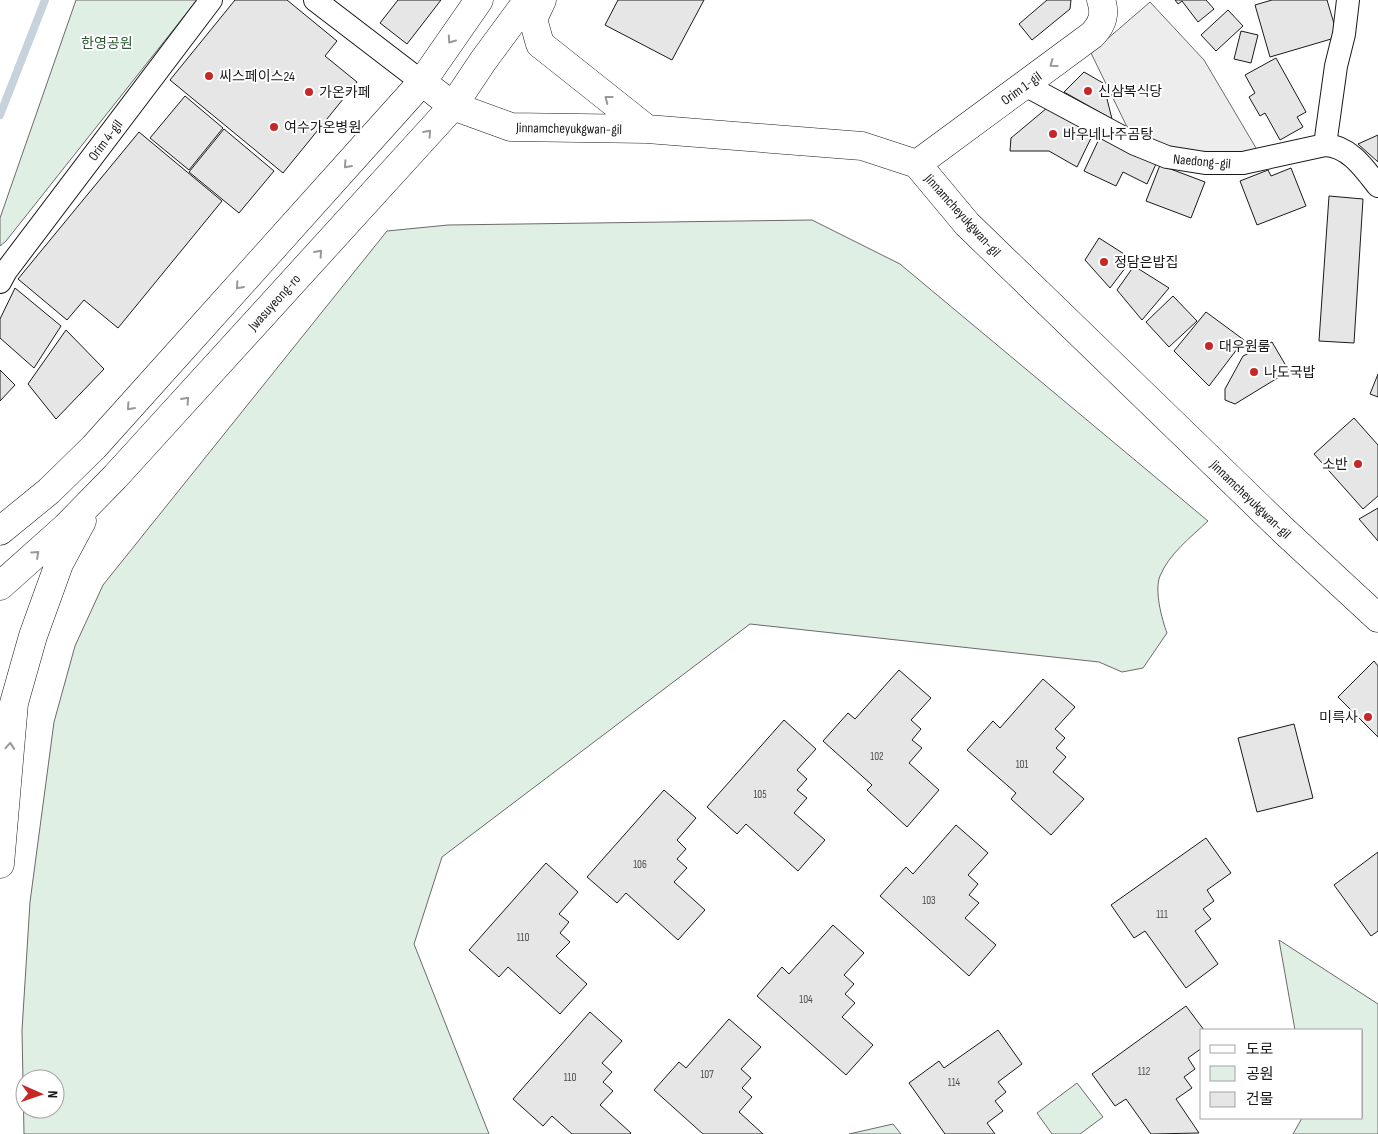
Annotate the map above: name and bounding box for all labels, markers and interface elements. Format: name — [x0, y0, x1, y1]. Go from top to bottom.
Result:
one-way arrow — [448, 34, 457, 44]
park label: 한영공원 — [81, 35, 133, 52]
one-way arrow — [1050, 59, 1059, 67]
place label: 씨스페이스24 — [219, 68, 295, 85]
street label: Orim 1-gil — [998, 68, 1045, 109]
marker: 씨스페이스24 — [203, 70, 215, 82]
place label: 신삼복식당 — [1098, 83, 1163, 100]
place label: 가온카페 — [319, 84, 371, 101]
marker: 신삼복식당 — [1082, 85, 1094, 97]
marker: 가온카페 — [303, 86, 315, 98]
one-way arrow — [605, 96, 614, 104]
street label: Orim 4-gil — [85, 116, 126, 164]
place label: 여수가온병원 — [284, 119, 361, 136]
street label: Jinnamcheyukgwan-gil — [515, 119, 622, 138]
marker: 여수가온병원 — [268, 121, 280, 133]
place label: 바우네나주곰탕 — [1063, 126, 1153, 143]
marker: 바우네나주곰탕 — [1047, 128, 1059, 140]
one-way arrow — [422, 130, 431, 139]
street label: Naedong-gil — [1172, 151, 1232, 172]
one-way arrow — [344, 159, 353, 168]
street label: Jinnamcheyukgwan-gil — [920, 169, 1004, 260]
one-way arrow — [313, 250, 322, 259]
place label: 정담은밥집 — [1114, 254, 1178, 271]
marker: 정담은밥집 — [1098, 256, 1110, 268]
street label: Jwasuyeong-ro — [244, 270, 304, 335]
one-way arrow — [236, 280, 245, 289]
place label: 대우원룸 — [1219, 338, 1271, 355]
marker: 대우원룸 — [1203, 340, 1215, 352]
place label: 나도국밥 — [1264, 364, 1316, 381]
marker: 나도국밥 — [1248, 366, 1260, 378]
one-way arrow — [180, 396, 189, 405]
one-way arrow — [127, 401, 136, 410]
street label: Jinnamcheyukgwan-gil — [1206, 456, 1295, 542]
place label: 소반 — [1322, 456, 1348, 473]
marker: 소반 — [1352, 458, 1364, 470]
one-way arrow — [31, 551, 40, 560]
place label: 미륵사 — [1319, 709, 1358, 726]
marker: 미륵사 — [1362, 711, 1374, 723]
one-way arrow — [4, 741, 15, 749]
house number: 102 — [870, 750, 884, 763]
house number: 101 — [1016, 758, 1028, 771]
house number: 105 — [753, 788, 767, 801]
house number: 106 — [633, 858, 647, 871]
house number: 103 — [922, 894, 936, 907]
house number: 111 — [1156, 908, 1168, 921]
house number: 110 — [517, 931, 529, 944]
house number: 104 — [799, 993, 813, 1006]
legend — [1200, 1029, 1363, 1119]
text: 도로 — [1246, 1040, 1274, 1059]
house number: 112 — [1138, 1065, 1151, 1078]
text: 공원 — [1246, 1065, 1274, 1084]
house number: 107 — [700, 1068, 714, 1081]
north arrow — [15, 1069, 65, 1119]
house number: 110 — [564, 1071, 576, 1084]
house number: 114 — [948, 1076, 961, 1089]
text: N — [44, 1090, 61, 1098]
text: 건물 — [1246, 1090, 1274, 1109]

